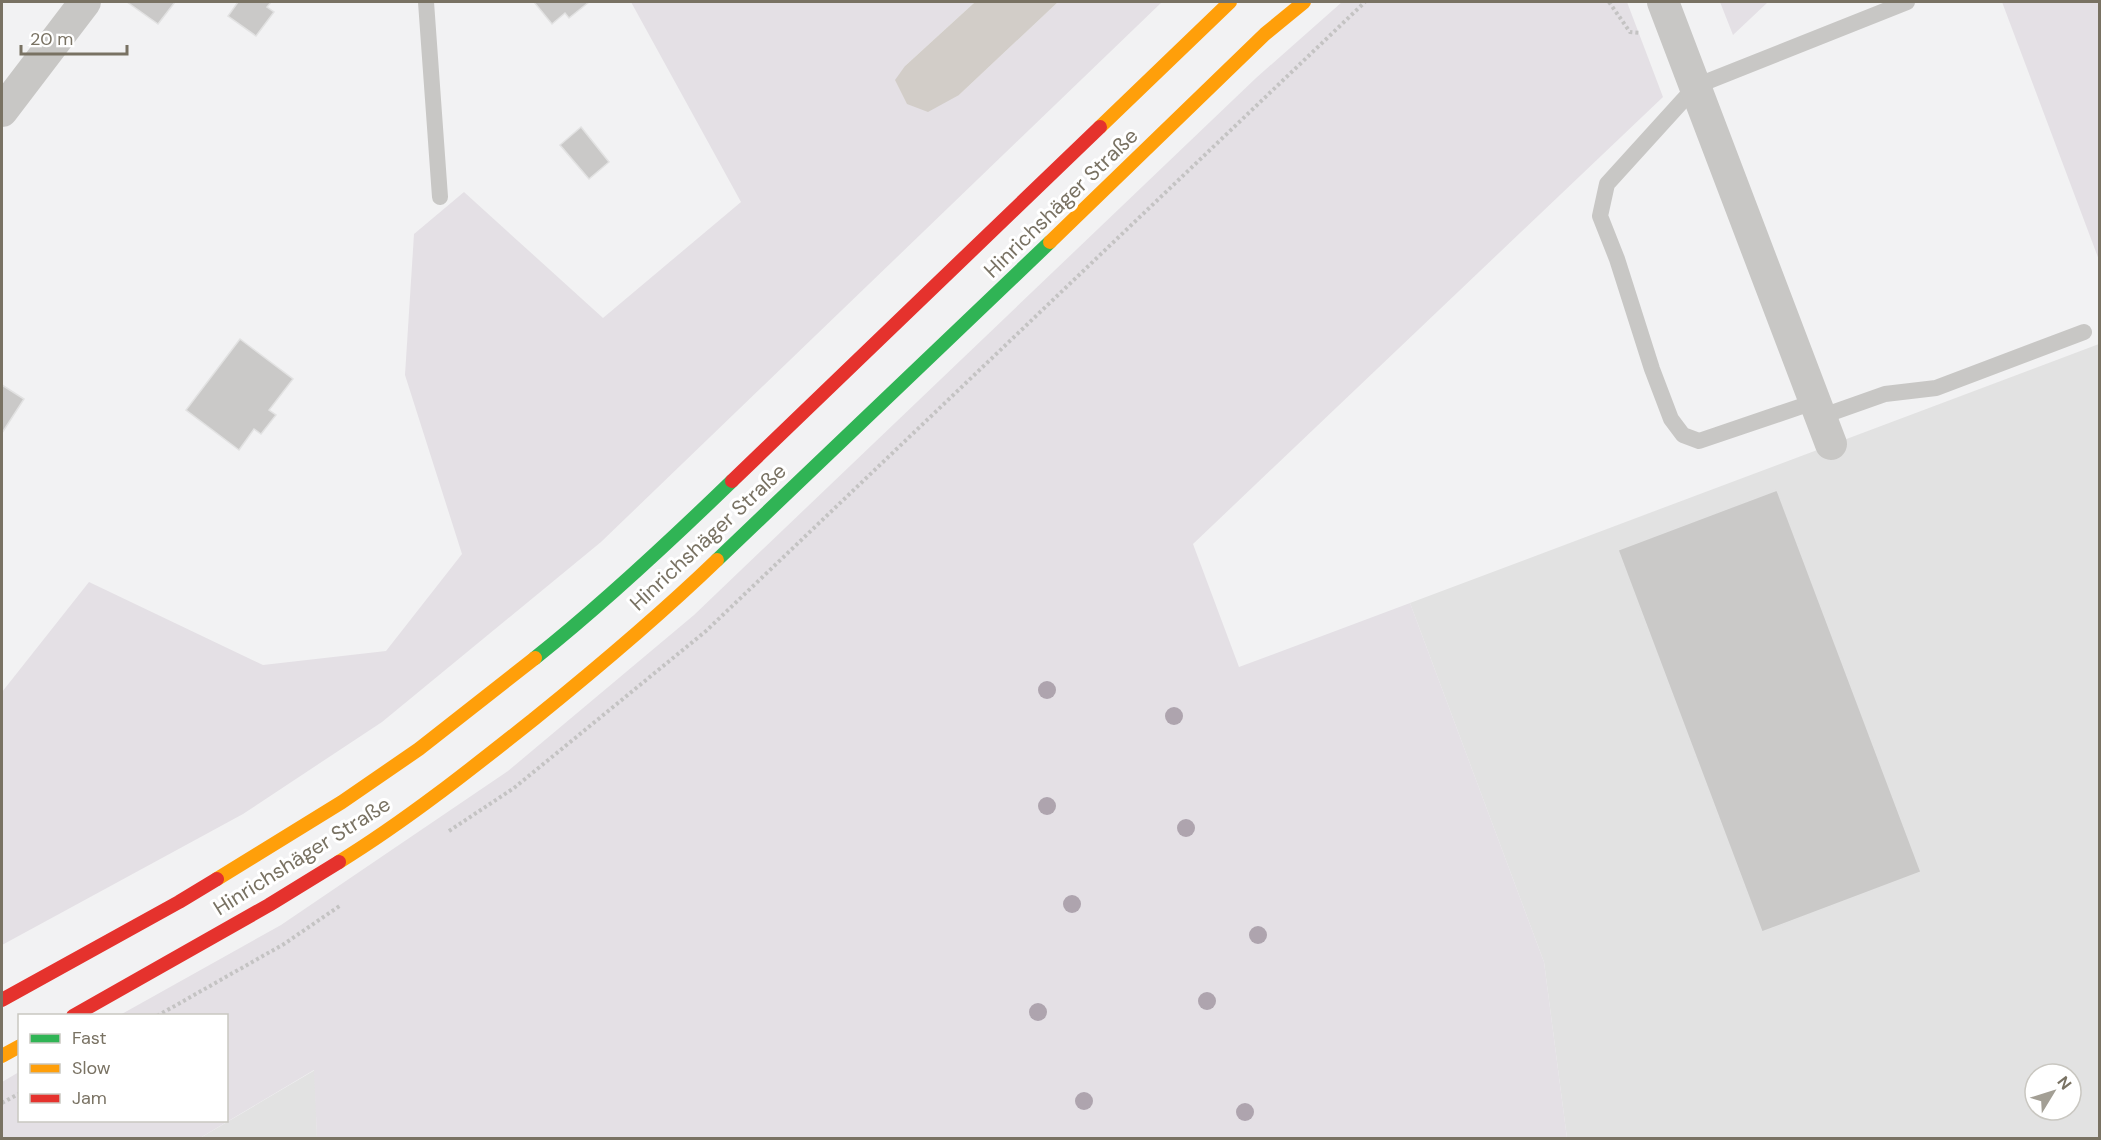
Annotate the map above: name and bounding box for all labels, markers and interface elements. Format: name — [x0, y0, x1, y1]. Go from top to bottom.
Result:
scale bar — [21, 18, 128, 56]
text: 20 m — [30, 27, 73, 51]
street label: Hinrichshäger Straße — [978, 122, 1144, 284]
street label: Hinrichshäger Straße — [624, 457, 792, 617]
street label: Hinrichshäger Straße — [208, 790, 396, 922]
legend — [18, 1014, 228, 1122]
text: Fast — [72, 1026, 107, 1050]
text: Slow — [72, 1056, 111, 1080]
north arrow — [2023, 1062, 2083, 1122]
text: N — [2053, 1072, 2076, 1094]
text: Jam — [72, 1086, 107, 1110]

